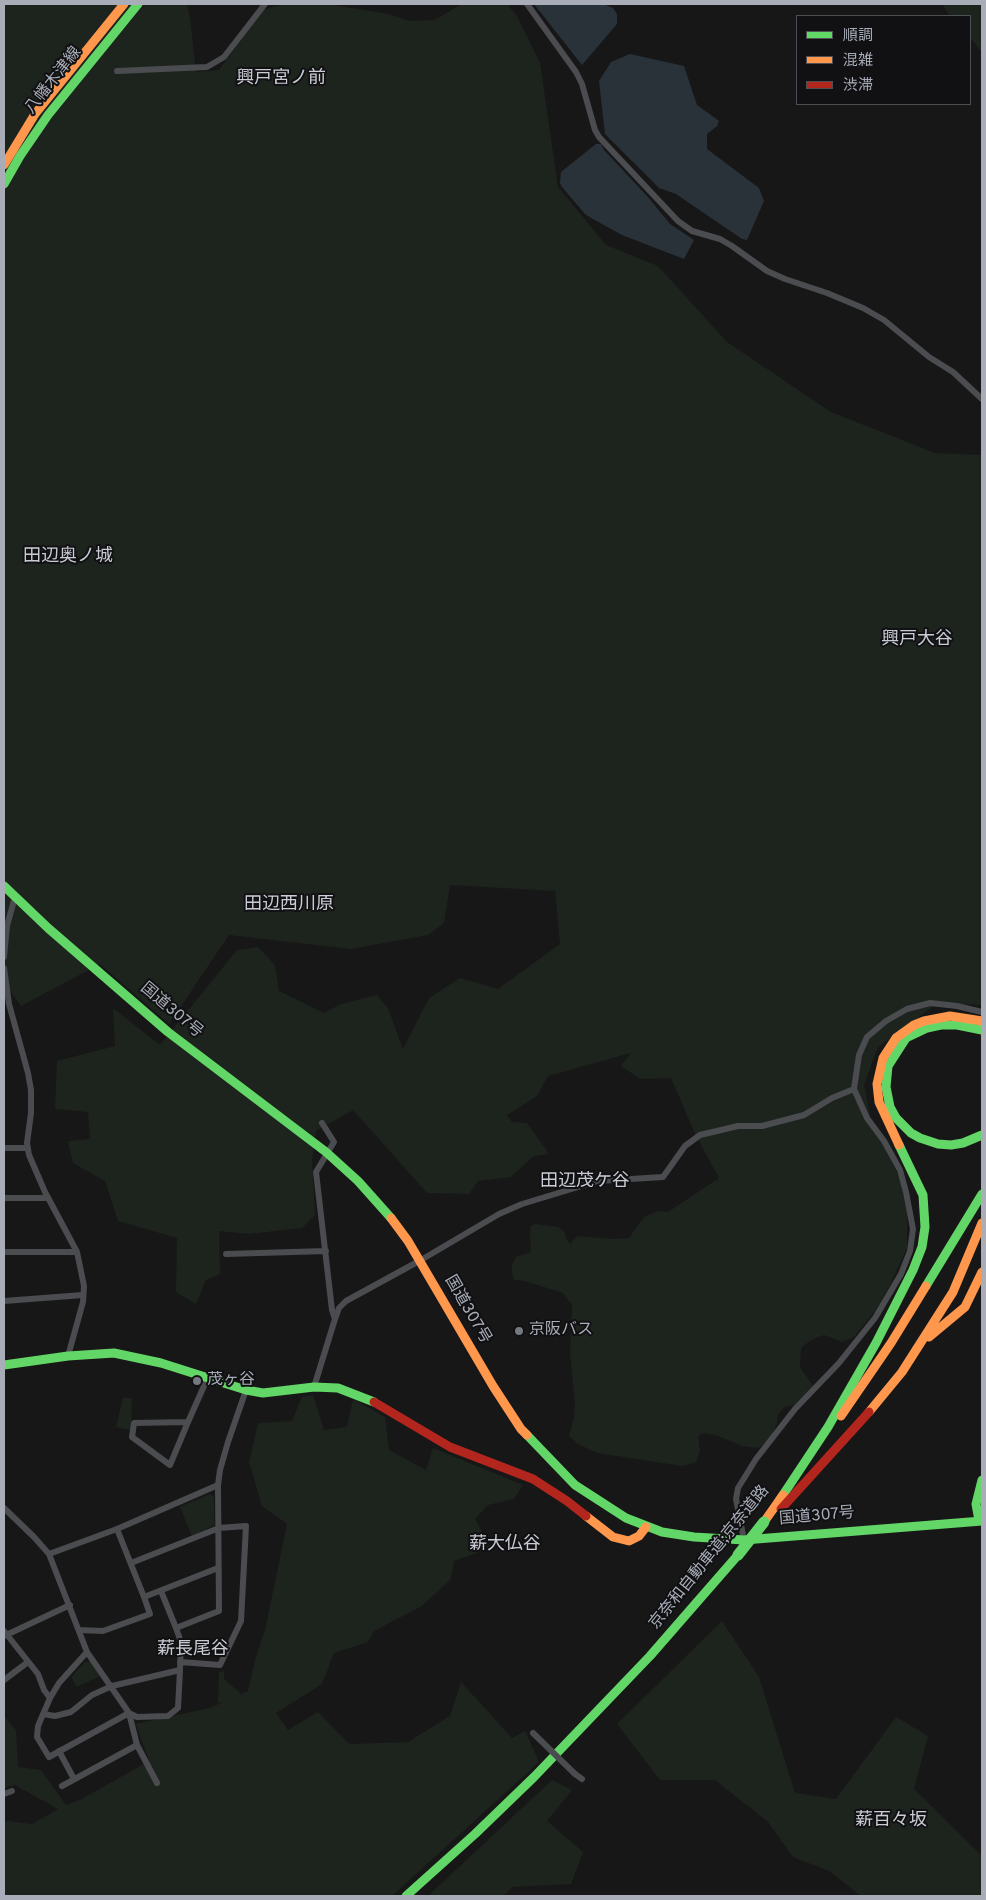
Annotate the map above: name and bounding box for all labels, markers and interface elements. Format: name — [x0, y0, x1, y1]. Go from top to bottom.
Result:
legend — [796, 15, 971, 105]
text: 順調 — [843, 27, 873, 46]
street label: 八幡木津線 — [22, 44, 86, 118]
text: 混雑 — [843, 52, 873, 71]
district label: 興戸宮ノ前 — [236, 68, 326, 90]
text: 渋滞 — [843, 77, 873, 96]
district label: 田辺奥ノ城 — [23, 546, 113, 568]
district label: 興戸大谷 — [881, 629, 953, 651]
district label: 田辺西川原 — [244, 894, 334, 916]
street label: 国道307号 — [136, 979, 206, 1043]
district label: 田辺茂ケ谷 — [540, 1171, 630, 1193]
street label: 国道307号 — [440, 1272, 494, 1348]
place label: 京阪バス — [529, 1321, 593, 1341]
marker: 京阪バス — [513, 1325, 525, 1337]
place label: 茂ヶ谷 — [207, 1371, 255, 1391]
marker: 茂ヶ谷 — [191, 1375, 203, 1387]
street label: 京奈和自動車道;京奈道路 — [646, 1482, 774, 1634]
street label: 国道307号 — [778, 1504, 856, 1530]
district label: 薪大仏谷 — [469, 1534, 541, 1556]
district label: 薪長尾谷 — [157, 1639, 229, 1661]
district label: 薪百々坂 — [855, 1810, 927, 1832]

